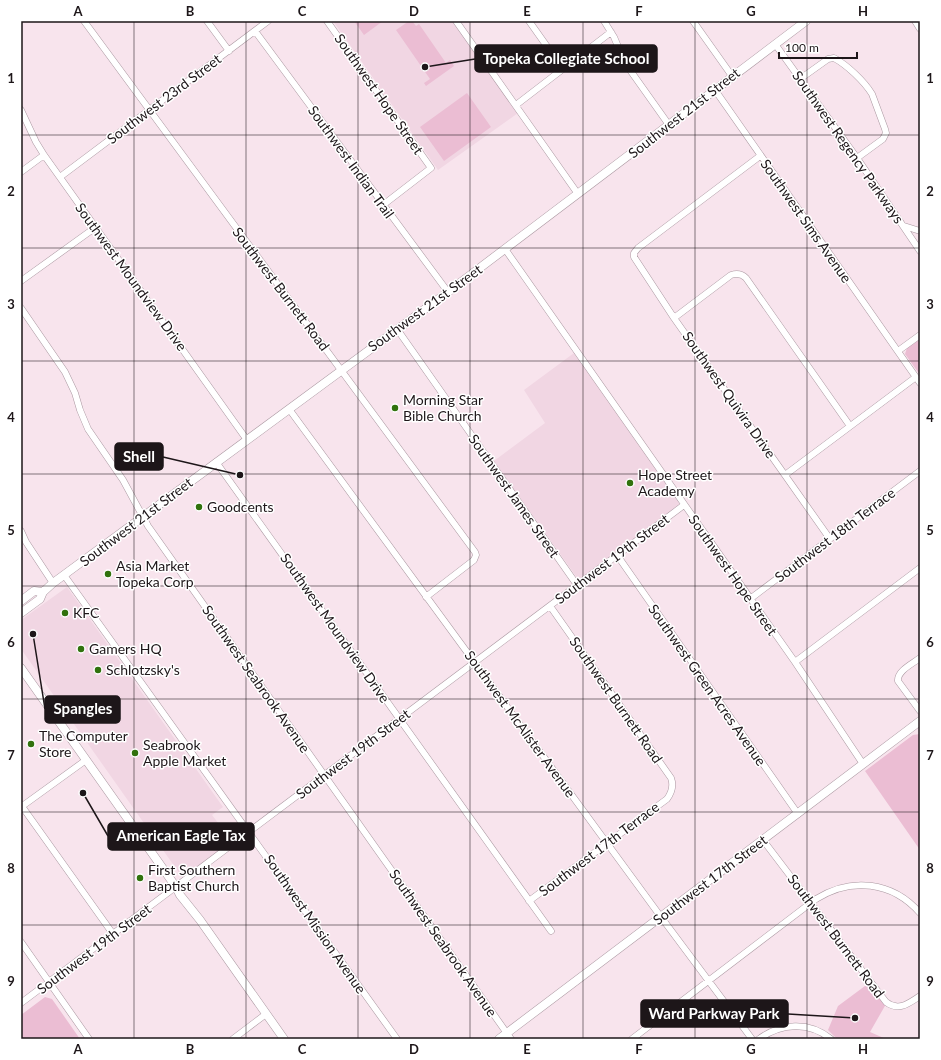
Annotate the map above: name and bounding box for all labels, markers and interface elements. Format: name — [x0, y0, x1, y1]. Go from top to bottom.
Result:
text: A — [72, 3, 83, 19]
text: B — [186, 3, 195, 19]
text: C — [298, 3, 307, 19]
text: D — [409, 3, 419, 19]
text: E — [523, 3, 531, 19]
text: F — [635, 3, 643, 19]
text: G — [746, 3, 756, 19]
text: H — [858, 3, 868, 19]
street label: Southwest Hope Street — [331, 30, 427, 157]
scale bar — [779, 34, 857, 60]
text: 100 m — [785, 40, 819, 55]
callout: Topeka Collegiate School — [475, 45, 657, 72]
text: Topeka Collegiate School — [483, 49, 649, 67]
street label: Southwest 23rd Street — [103, 50, 224, 147]
street label: Southwest 21st Street — [625, 64, 743, 161]
street label: Southwest Regency Parkways — [789, 67, 908, 226]
text: 1 — [7, 70, 15, 86]
text: 1 — [926, 70, 934, 86]
street label: Southwest Indian Trail — [305, 102, 398, 221]
street label: Southwest Sims Avenue — [757, 156, 856, 286]
text: 2 — [7, 183, 15, 199]
text: 2 — [926, 183, 934, 199]
street label: Southwest Moundview Drive — [72, 199, 191, 354]
street label: Southwest Burnett Road — [229, 224, 333, 354]
street label: Southwest 21st Street — [364, 261, 485, 355]
text: 3 — [7, 296, 15, 312]
text: 3 — [926, 296, 934, 312]
street label: Southwest Quivira Drive — [679, 328, 780, 461]
place label: Morning Star Bible Church — [403, 391, 483, 424]
marker: Morning Star Bible Church — [390, 403, 400, 413]
text: 4 — [7, 409, 15, 425]
text: 4 — [926, 409, 934, 425]
street label: Southwest James Street — [465, 431, 563, 561]
callout: Shell — [115, 443, 163, 470]
text: Shell — [123, 447, 155, 465]
place label: Hope Street Academy — [638, 466, 712, 499]
street label: Southwest 21st Street — [76, 474, 195, 570]
marker: Hope Street Academy — [625, 478, 635, 488]
street label: Southwest 18th Terrace — [771, 484, 898, 585]
place label: Goodcents — [207, 498, 274, 515]
marker: Goodcents — [194, 502, 204, 512]
street label: Southwest 19th Street — [551, 510, 672, 607]
street label: Southwest Hope Street — [685, 511, 781, 638]
text: 5 — [7, 522, 15, 538]
text: 5 — [926, 522, 934, 538]
street label: Southwest Moundview Drive — [277, 550, 394, 706]
place label: Asia Market Topeka Corp — [116, 557, 194, 590]
marker: Asia Market Topeka Corp — [103, 569, 113, 579]
street label: Southwest Green Acres Avenue — [645, 601, 770, 769]
street label: Southwest Seabrook Avenue — [199, 602, 314, 756]
place label: KFC — [73, 604, 100, 621]
marker: KFC — [60, 608, 70, 618]
street label: Southwest Burnett Road — [566, 633, 666, 766]
text: 6 — [7, 634, 15, 650]
text: 6 — [926, 634, 934, 650]
place label: Gamers HQ — [89, 640, 162, 657]
marker: Gamers HQ — [76, 644, 86, 654]
street label: Southwest McAlister Avenue — [461, 647, 579, 800]
place label: Schlotzsky's — [106, 661, 180, 678]
marker: Schlotzsky's — [93, 665, 103, 675]
callout: Spangles — [45, 696, 120, 723]
text: Spangles — [54, 699, 113, 717]
street label: Southwest 19th Street — [292, 705, 413, 802]
place label: The Computer Store — [39, 727, 128, 760]
place label: Seabrook Apple Market — [143, 736, 226, 769]
marker: The Computer Store — [26, 739, 36, 749]
text: 7 — [7, 747, 15, 763]
text: 7 — [926, 747, 934, 763]
marker: Seabrook Apple Market — [130, 748, 140, 758]
street label: Southwest 17th Terrace — [535, 798, 662, 899]
callout: American Eagle Tax — [108, 823, 254, 850]
text: American Eagle Tax — [115, 826, 246, 844]
street label: Southwest 17th Street — [649, 831, 770, 928]
street label: Southwest Mission Avenue — [261, 851, 370, 997]
text: 8 — [7, 860, 15, 876]
text: 8 — [926, 860, 934, 876]
place label: First Southern Baptist Church — [148, 861, 239, 894]
street label: Southwest Seabrook Avenue — [386, 866, 501, 1020]
street label: Southwest Burnett Road — [784, 871, 888, 1001]
marker: First Southern Baptist Church — [135, 873, 145, 883]
street label: Southwest 19th Street — [33, 900, 154, 997]
text: 9 — [7, 973, 15, 989]
text: 9 — [926, 973, 934, 989]
callout: Ward Parkway Park — [641, 1000, 788, 1027]
text: Ward Parkway Park — [648, 1004, 781, 1022]
text: A — [72, 1041, 83, 1057]
text: B — [186, 1041, 195, 1057]
text: C — [298, 1041, 307, 1057]
text: D — [409, 1041, 419, 1057]
text: E — [523, 1041, 531, 1057]
text: F — [635, 1041, 643, 1057]
text: G — [746, 1041, 756, 1057]
text: H — [858, 1041, 868, 1057]

